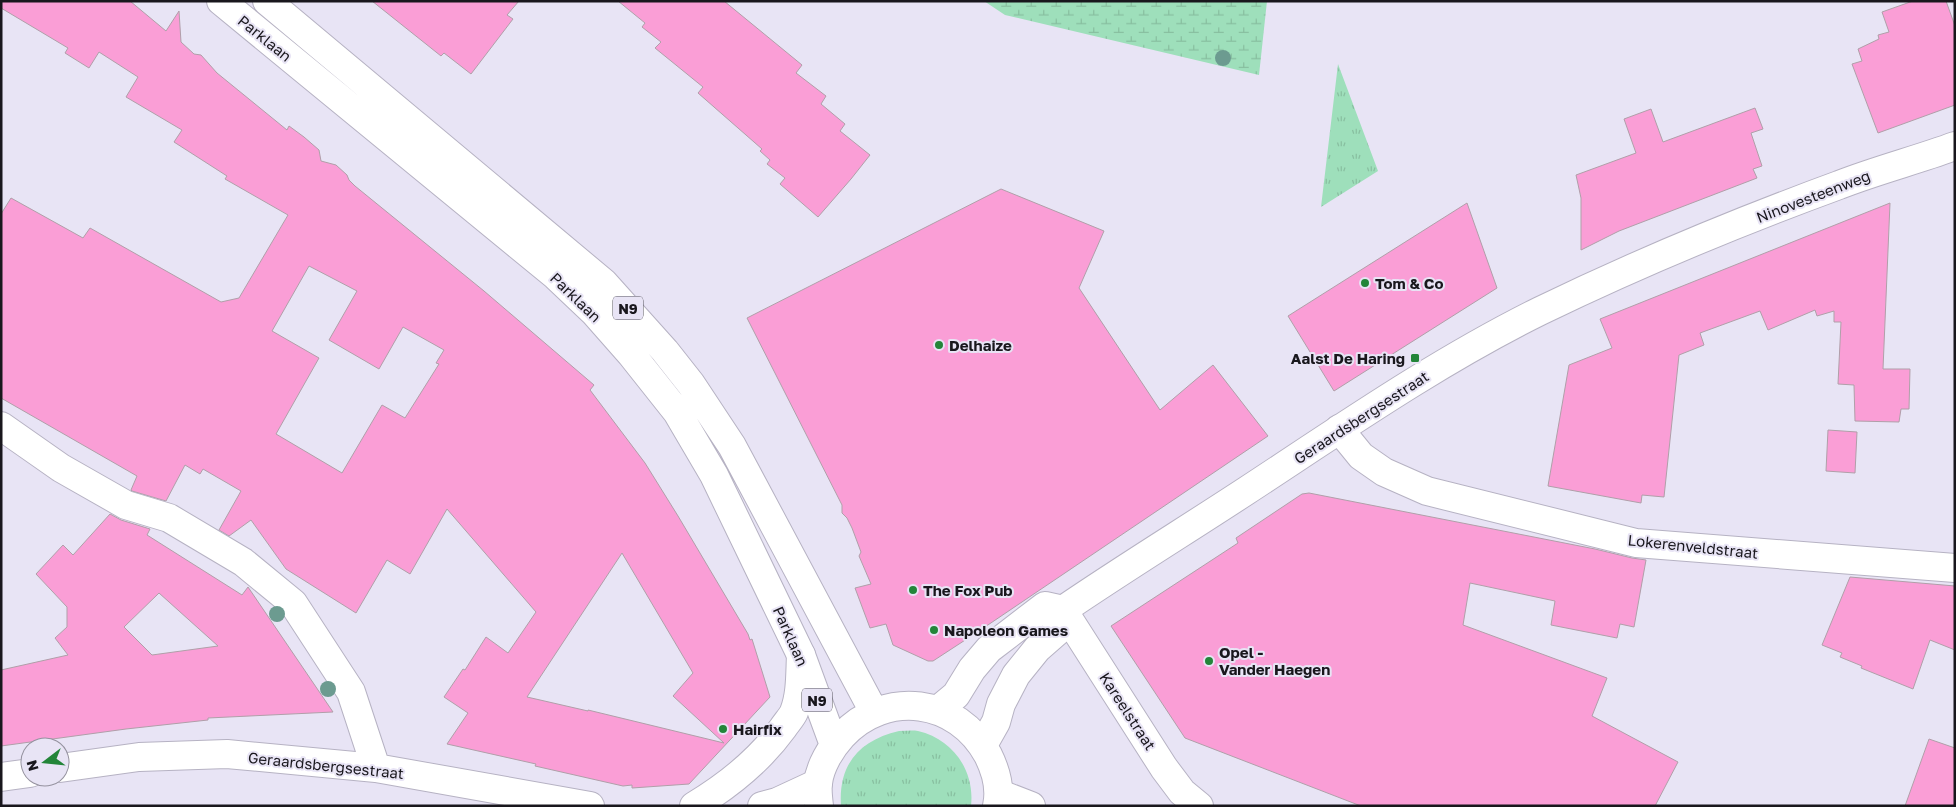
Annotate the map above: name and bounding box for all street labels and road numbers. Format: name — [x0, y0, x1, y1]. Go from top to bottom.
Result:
street label: Parklaan — [235, 11, 295, 65]
street label: Ninovesteenweg — [1754, 166, 1872, 226]
street label: Parklaan — [547, 268, 605, 326]
road number: N9 — [613, 296, 643, 320]
street label: Geraardsbergsestraat — [1290, 367, 1432, 467]
street label: Lokerenveldstraat — [1627, 530, 1759, 562]
street label: Parklaan — [770, 603, 812, 669]
street label: Kareelstraat — [1096, 669, 1160, 753]
road number: N9 — [802, 688, 832, 712]
street label: Geraardsbergsestraat — [247, 748, 405, 782]

